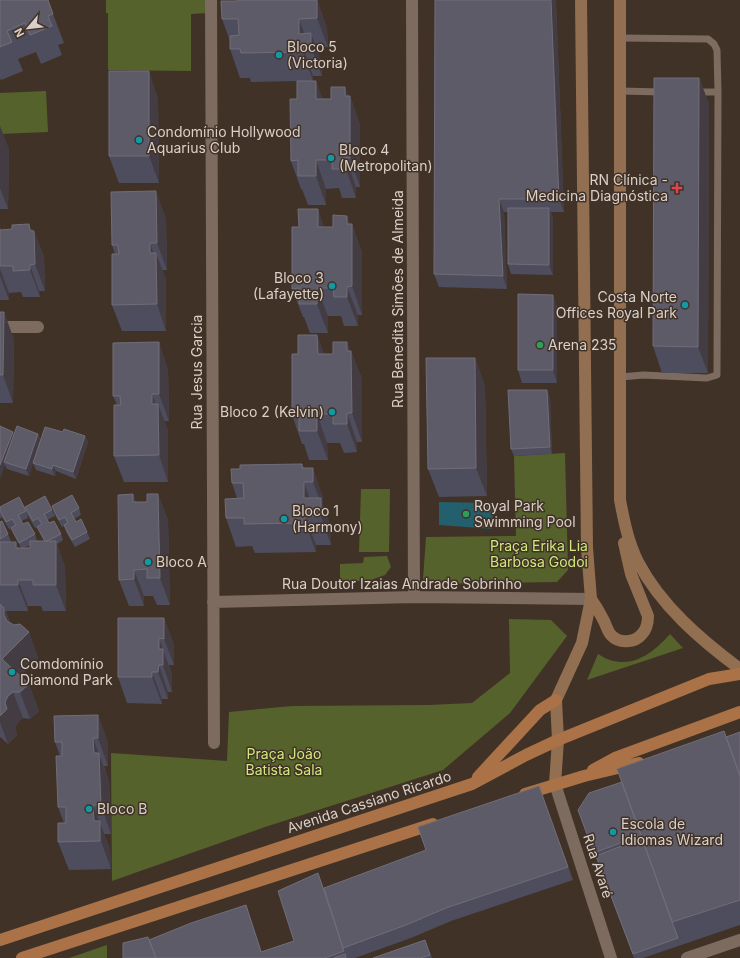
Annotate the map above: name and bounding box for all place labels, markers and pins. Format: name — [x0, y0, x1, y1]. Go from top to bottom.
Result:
place label: Bloco 5 (Victoria) — [287, 38, 348, 71]
marker: Bloco 5 (Victoria) — [274, 50, 284, 60]
place label: Condomínio Hollywood Aquarius Club — [147, 123, 301, 156]
marker: Condomínio Hollywood Aquarius Club — [134, 135, 144, 145]
place label: Bloco 4 (Metropolitan) — [339, 141, 433, 174]
marker: Bloco 4 (Metropolitan) — [326, 153, 336, 163]
place label: RN Clínica - Medicina Diagnóstica — [526, 171, 668, 204]
marker: RN Clínica - Medicina Diagnóstica — [671, 182, 683, 194]
place label: Bloco 3 (Lafayette) — [253, 269, 324, 302]
marker: Bloco 3 (Lafayette) — [327, 281, 337, 291]
place label: Costa Norte Offices Royal Park — [556, 288, 677, 321]
marker: Costa Norte Offices Royal Park — [680, 300, 690, 310]
place label: Arena 235 — [548, 336, 617, 353]
marker: Arena 235 — [535, 340, 545, 350]
place label: Bloco 2 (Kelvin) — [220, 403, 324, 420]
marker: Bloco 2 (Kelvin) — [327, 407, 337, 417]
place label: Royal Park Swimming Pool — [474, 497, 576, 530]
place label: Bloco 1 (Harmony) — [292, 502, 363, 535]
marker: Royal Park Swimming Pool — [461, 509, 471, 519]
marker: Bloco 1 (Harmony) — [279, 514, 289, 524]
place label: Bloco A — [156, 553, 207, 570]
marker: Bloco A — [143, 557, 153, 567]
place label: Comdomínio Diamond Park — [20, 655, 113, 688]
marker: Comdomínio Diamond Park — [7, 667, 17, 677]
place label: Bloco B — [97, 800, 147, 817]
marker: Bloco B — [84, 804, 94, 814]
place label: Escola de Idiomas Wizard — [621, 815, 723, 848]
marker: Escola de Idiomas Wizard — [608, 827, 618, 837]

